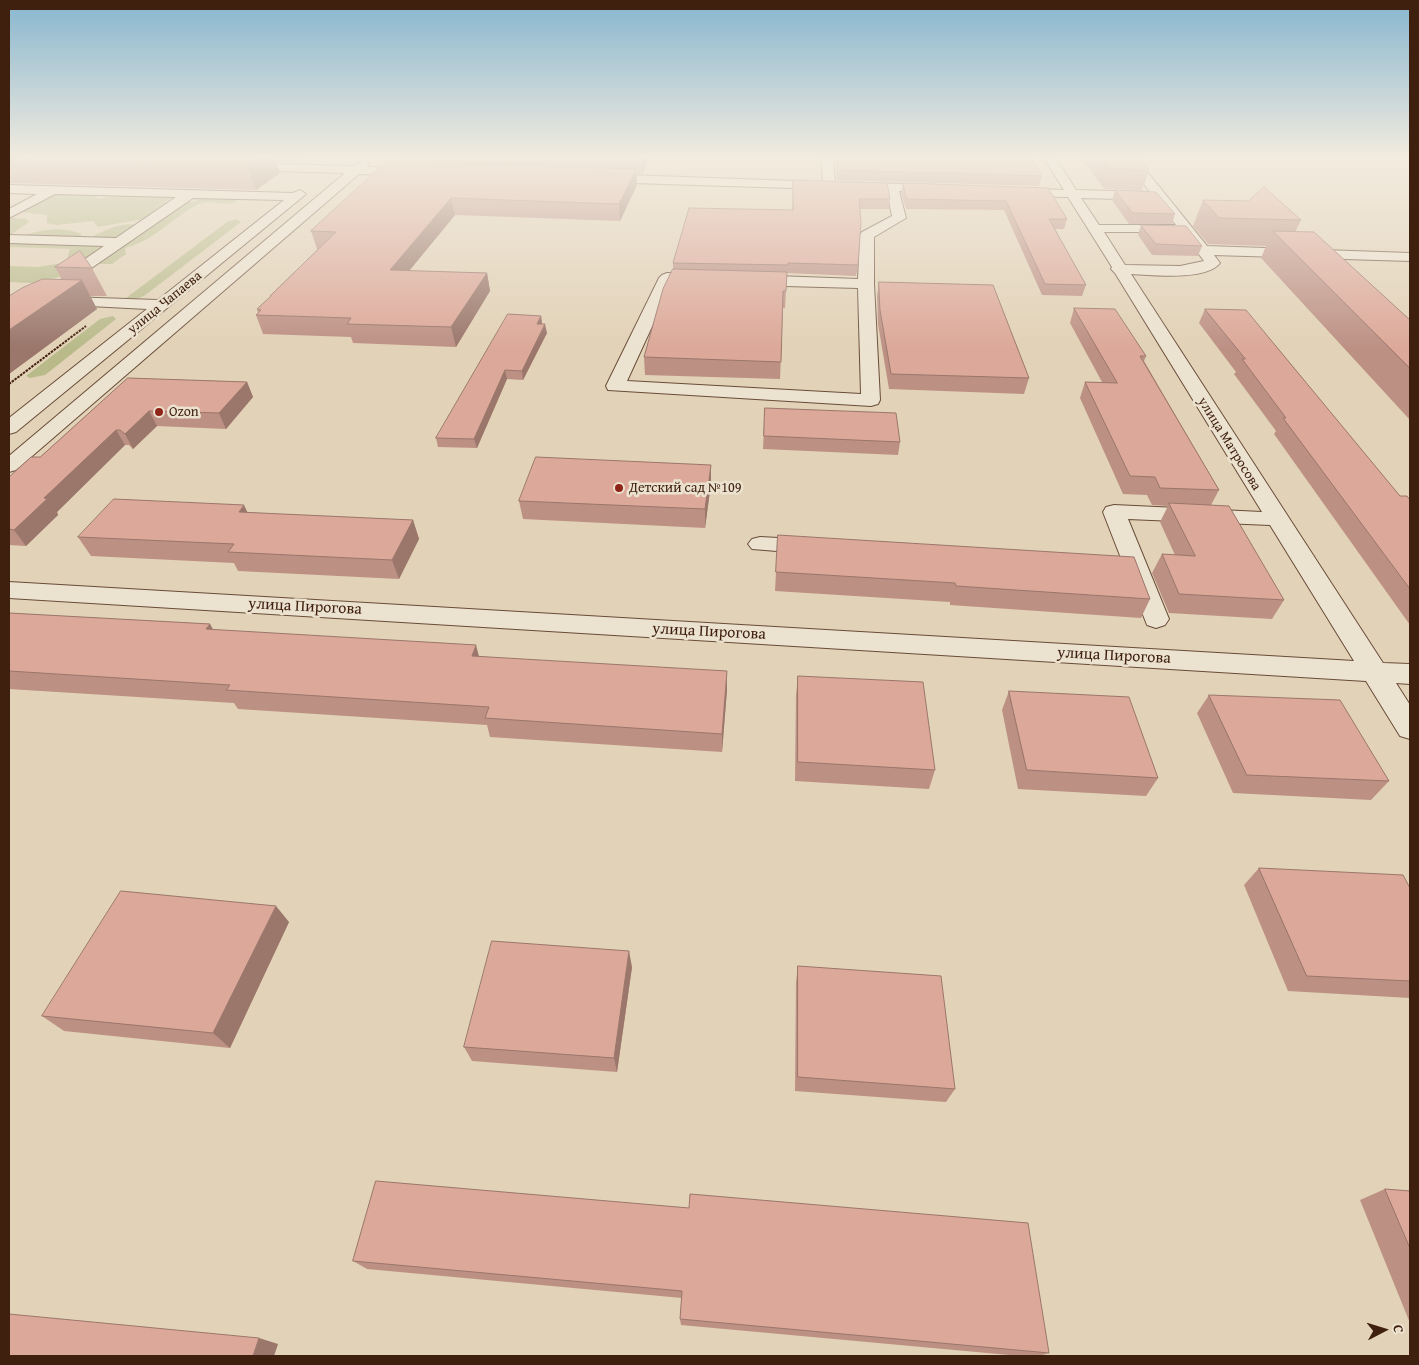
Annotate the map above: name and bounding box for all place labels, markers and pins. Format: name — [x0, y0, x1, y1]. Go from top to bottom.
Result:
place label: Ozon — [169, 404, 199, 420]
marker: Ozon — [153, 406, 165, 418]
place label: Детский сад №109 — [629, 480, 742, 496]
marker: Детский сад №109 — [613, 482, 625, 494]

